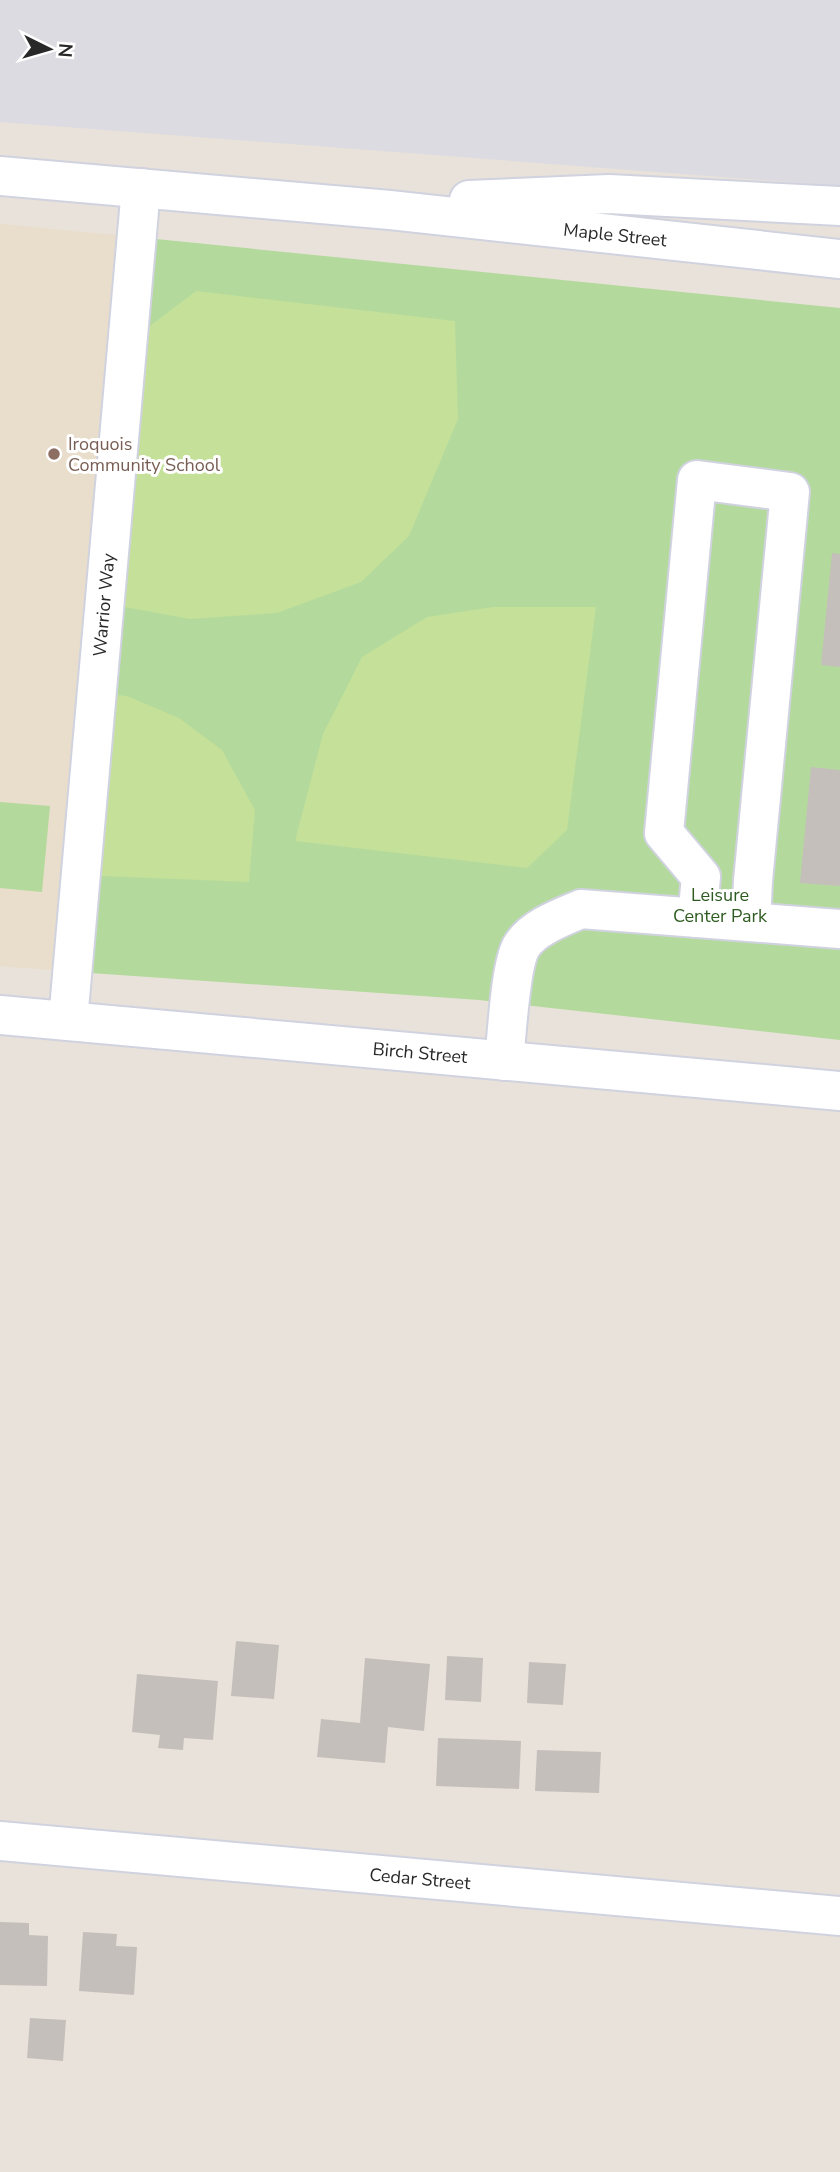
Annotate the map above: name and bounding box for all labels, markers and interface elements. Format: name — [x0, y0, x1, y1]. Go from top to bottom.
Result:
north arrow — [14, 14, 84, 84]
text: N — [51, 42, 79, 59]
street label: Maple Street — [562, 218, 669, 252]
place label: Iroquois Community School — [68, 432, 221, 477]
marker: Iroquois Community School — [46, 446, 62, 462]
street label: Warrior Way — [88, 551, 121, 658]
park label: Leisure Center Park — [673, 883, 768, 928]
street label: Birch Street — [372, 1037, 469, 1069]
street label: Cedar Street — [369, 1863, 472, 1895]

